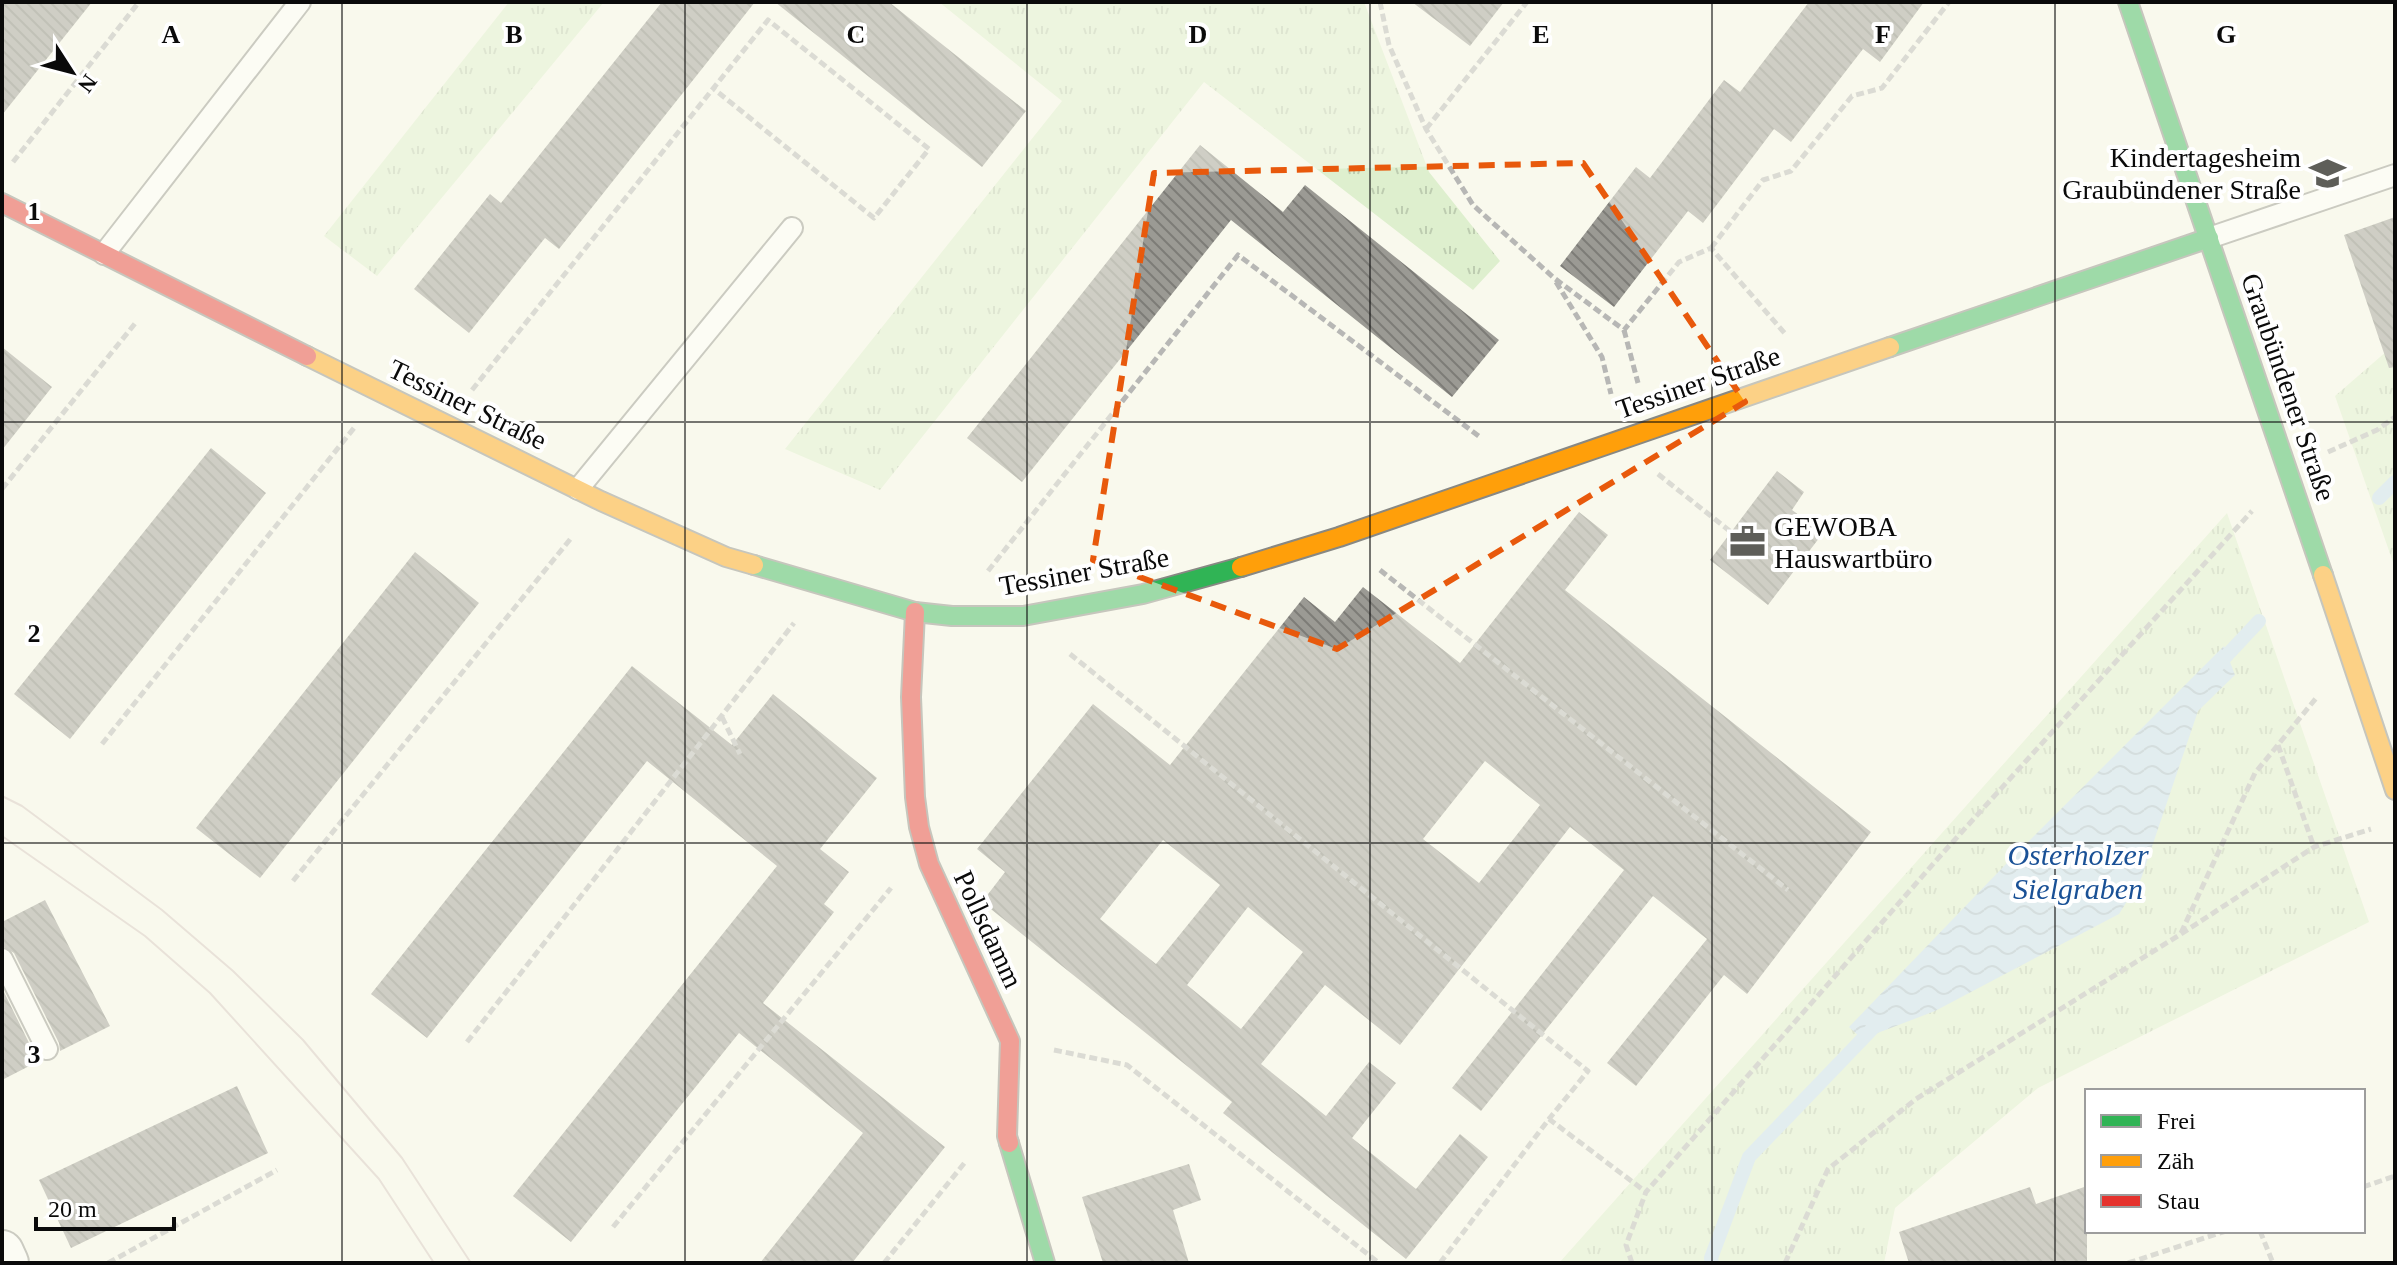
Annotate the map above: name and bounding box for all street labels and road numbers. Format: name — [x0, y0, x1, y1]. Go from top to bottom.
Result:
street label: Graubündener Straße — [2235, 269, 2342, 505]
street label: Tessiner Straße — [1612, 340, 1784, 425]
street label: Tessiner Straße — [384, 353, 552, 456]
street label: Tessiner Straße — [997, 541, 1171, 602]
street label: Pollsdamm — [948, 866, 1029, 993]

